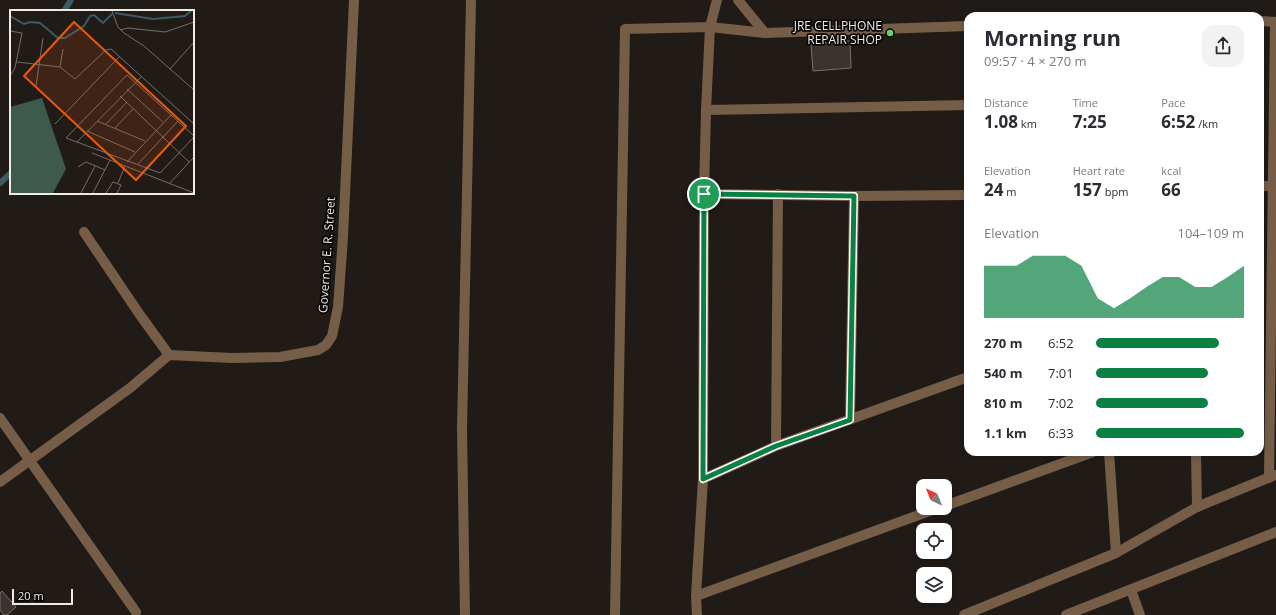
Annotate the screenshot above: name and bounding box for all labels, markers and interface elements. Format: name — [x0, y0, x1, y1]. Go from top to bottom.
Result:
inset map — [10, 10, 194, 194]
place label: JRE CELLPHONE REPAIR SHOP — [793, 17, 882, 48]
text: Morning run — [984, 22, 1121, 52]
button: share — [1202, 25, 1244, 67]
marker: JRE CELLPHONE REPAIR SHOP — [885, 28, 895, 38]
text: 09:57 · 4 × 270 m — [984, 52, 1087, 70]
text: Distance — [984, 95, 1028, 110]
text: Time — [1073, 95, 1098, 110]
text: Pace — [1161, 95, 1186, 110]
text: 1.08 — [984, 110, 1018, 133]
text: 7:25 — [1073, 110, 1107, 133]
text: 6:52 — [1161, 110, 1195, 133]
text: km — [1018, 116, 1037, 131]
text: /km — [1195, 116, 1218, 131]
text: Elevation — [984, 163, 1031, 178]
text: Heart rate — [1073, 163, 1125, 178]
text: kcal — [1161, 163, 1181, 178]
pin — [687, 177, 721, 211]
text: 24 — [984, 178, 1003, 201]
text: 157 — [1073, 178, 1102, 201]
text: 66 — [1161, 178, 1181, 201]
icon: arrive — [693, 183, 715, 205]
text: m — [1003, 184, 1017, 199]
text: bpm — [1102, 184, 1128, 199]
street label: Governor E. R. Street — [314, 196, 339, 314]
text: Elevation — [984, 224, 1039, 242]
text: 104–109 m — [1177, 224, 1244, 242]
text: 270 m — [984, 334, 1022, 352]
text: 6:52 — [1048, 334, 1074, 352]
text: 540 m — [984, 364, 1022, 382]
text: 7:01 — [1048, 364, 1074, 382]
text: 810 m — [984, 394, 1022, 412]
text: 7:02 — [1048, 394, 1074, 412]
text: 1.1 km — [984, 424, 1027, 442]
text: 6:33 — [1048, 424, 1074, 442]
north arrow — [916, 479, 952, 515]
map controls — [916, 479, 952, 603]
button: locate — [916, 523, 952, 559]
button: layers — [916, 567, 952, 603]
scale bar — [12, 587, 73, 606]
text: 20 m — [18, 588, 44, 603]

